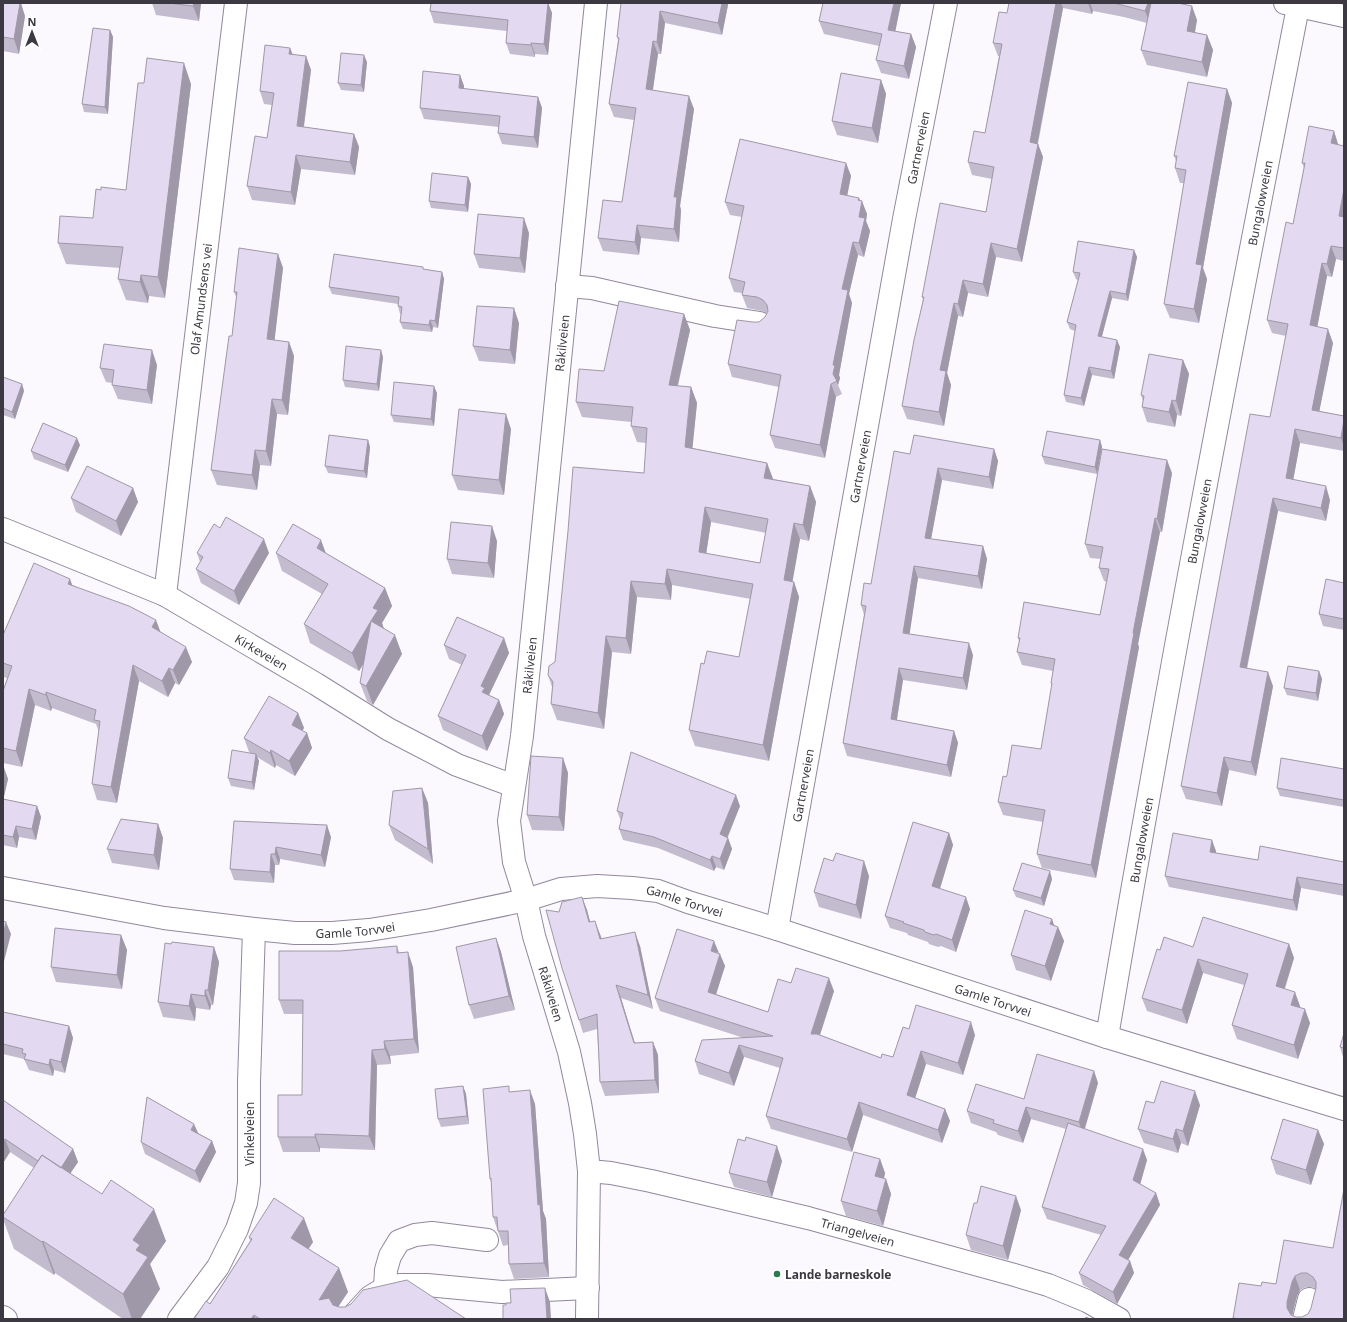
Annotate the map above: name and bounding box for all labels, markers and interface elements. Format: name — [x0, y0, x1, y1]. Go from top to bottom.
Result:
north arrow — [12, 12, 52, 52]
text: N — [28, 14, 36, 29]
street label: Gartnerveien — [902, 110, 933, 186]
street label: Bungalowveien — [1243, 159, 1276, 247]
street label: Olaf Amundsens vei — [185, 242, 216, 356]
street label: Råkilveien — [550, 314, 573, 372]
street label: Gartnerveien — [845, 428, 875, 504]
street label: Bungalowveien — [1183, 477, 1215, 565]
street label: Kirkeveien — [232, 630, 291, 674]
street label: Råkilveien — [518, 636, 540, 695]
street label: Gartnerveien — [788, 747, 818, 823]
street label: Bungalowveien — [1125, 796, 1157, 884]
street label: Gamle Torvvei — [645, 881, 725, 921]
street label: Gamle Torvvei — [315, 917, 396, 942]
street label: Råkilveien — [535, 964, 567, 1024]
street label: Gamle Torvvei — [952, 979, 1034, 1020]
street label: Vinkelveien — [241, 1102, 258, 1166]
street label: Triangelveien — [819, 1214, 897, 1250]
place label: Lande barneskole — [785, 1266, 891, 1283]
marker: Lande barneskole — [772, 1269, 782, 1279]

